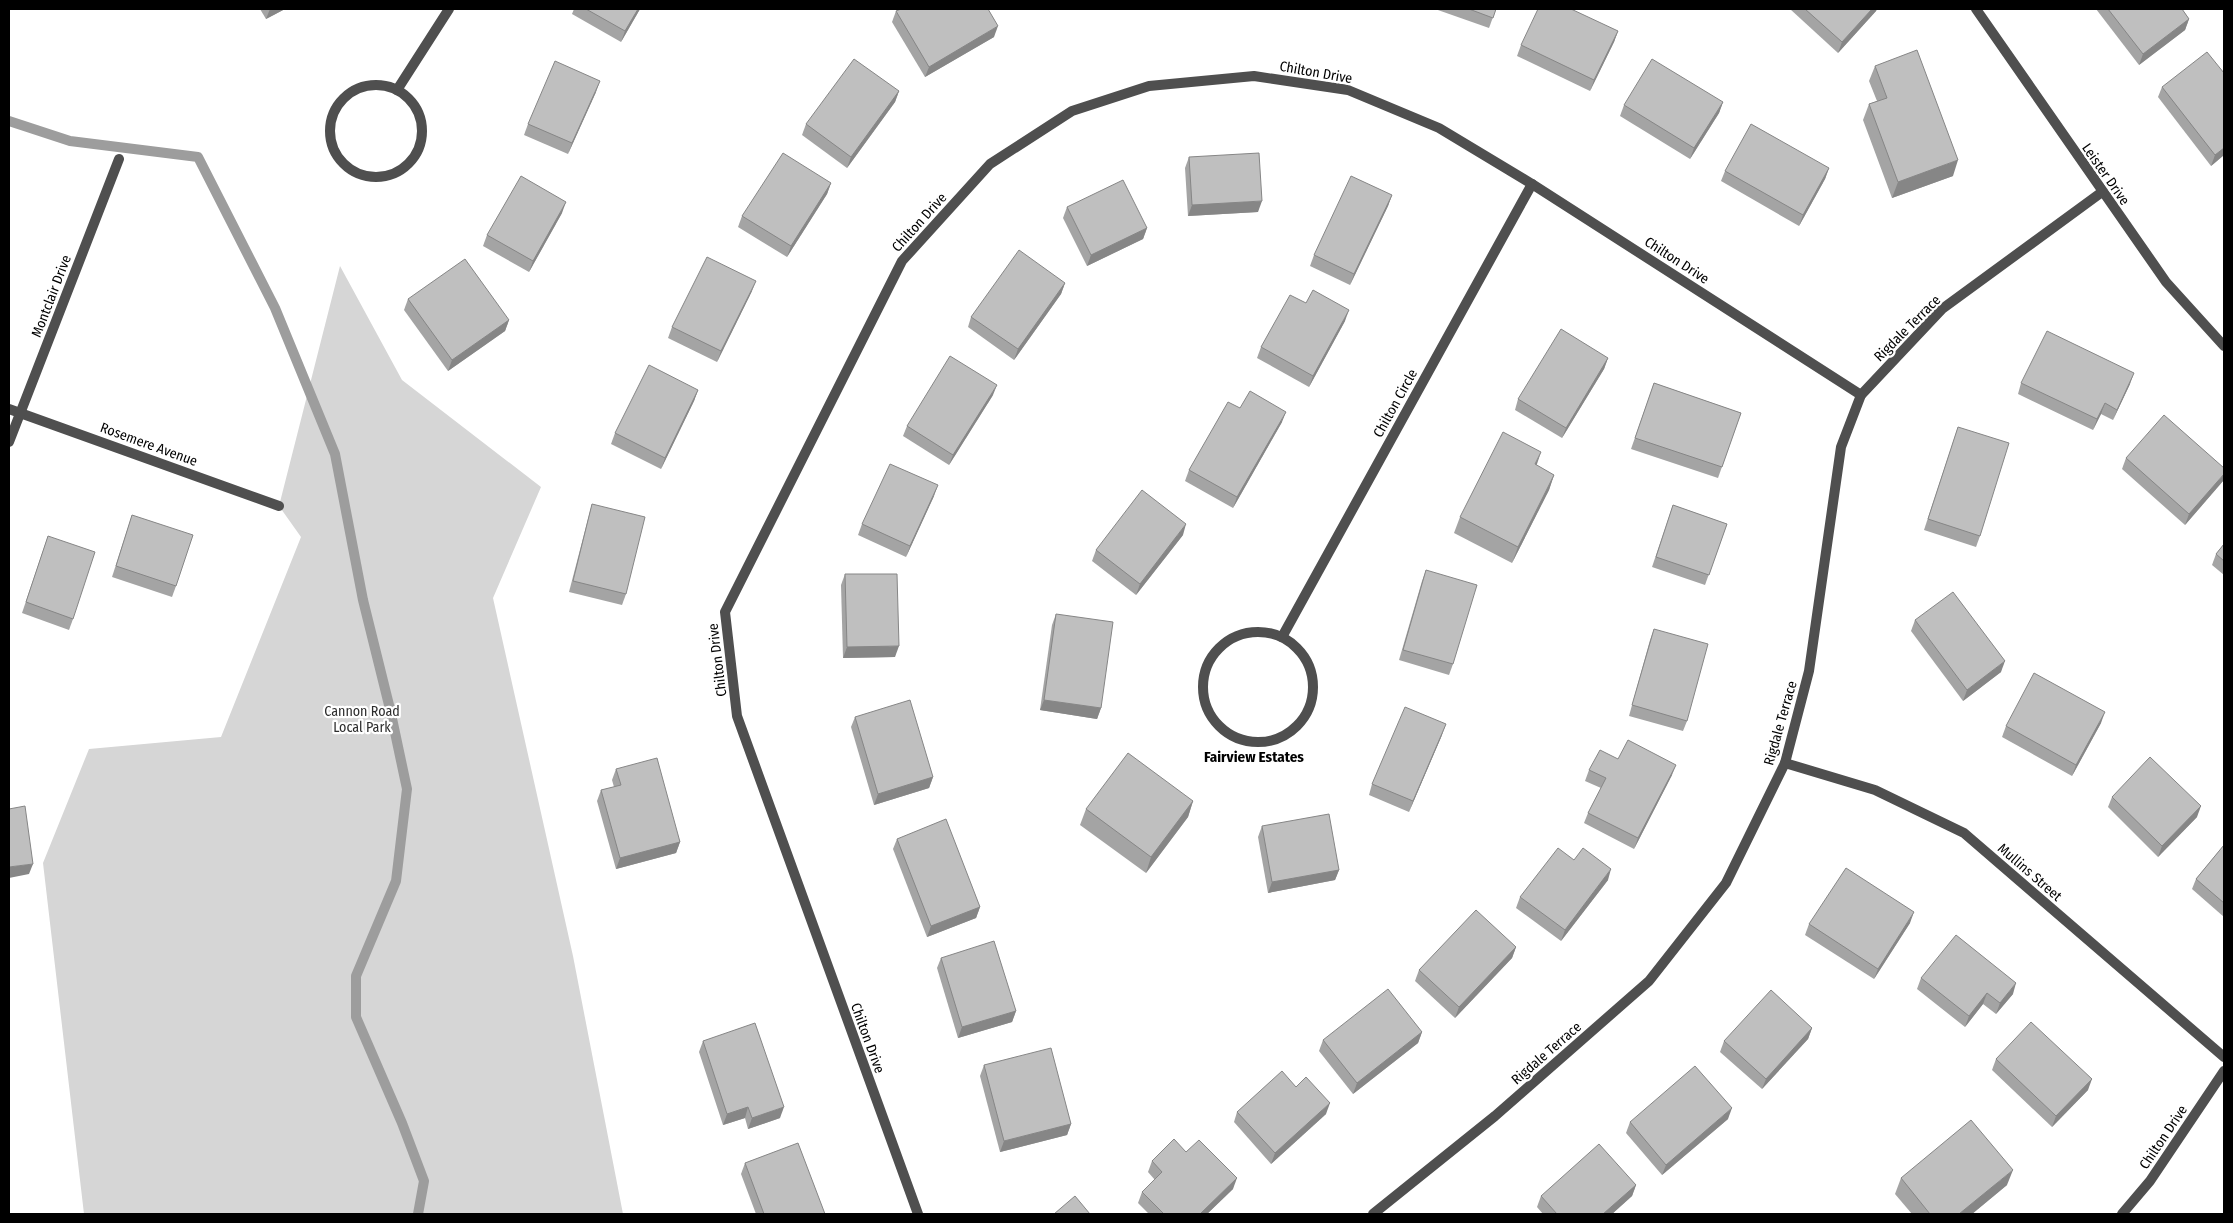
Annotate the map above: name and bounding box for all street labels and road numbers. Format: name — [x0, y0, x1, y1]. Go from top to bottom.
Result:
street label: Chilton Drive — [1278, 58, 1354, 87]
street label: Leister Drive — [2078, 140, 2133, 208]
street label: Chilton Drive — [888, 189, 950, 255]
street label: Chilton Drive — [1641, 233, 1712, 288]
street label: Montclair Drive — [28, 253, 75, 340]
street label: Rigdale Terrace — [1871, 292, 1944, 365]
street label: Chilton Circle — [1370, 366, 1421, 440]
street label: Rosemere Avenue — [98, 419, 200, 470]
street label: Chilton Drive — [705, 622, 730, 698]
street label: Rigdale Terrace — [1760, 679, 1801, 767]
street label: Mullins Street — [1994, 840, 2065, 905]
street label: Chilton Drive — [847, 1001, 888, 1076]
street label: Rigdale Terrace — [1508, 1018, 1585, 1088]
street label: Chilton Drive — [2136, 1102, 2191, 1173]

